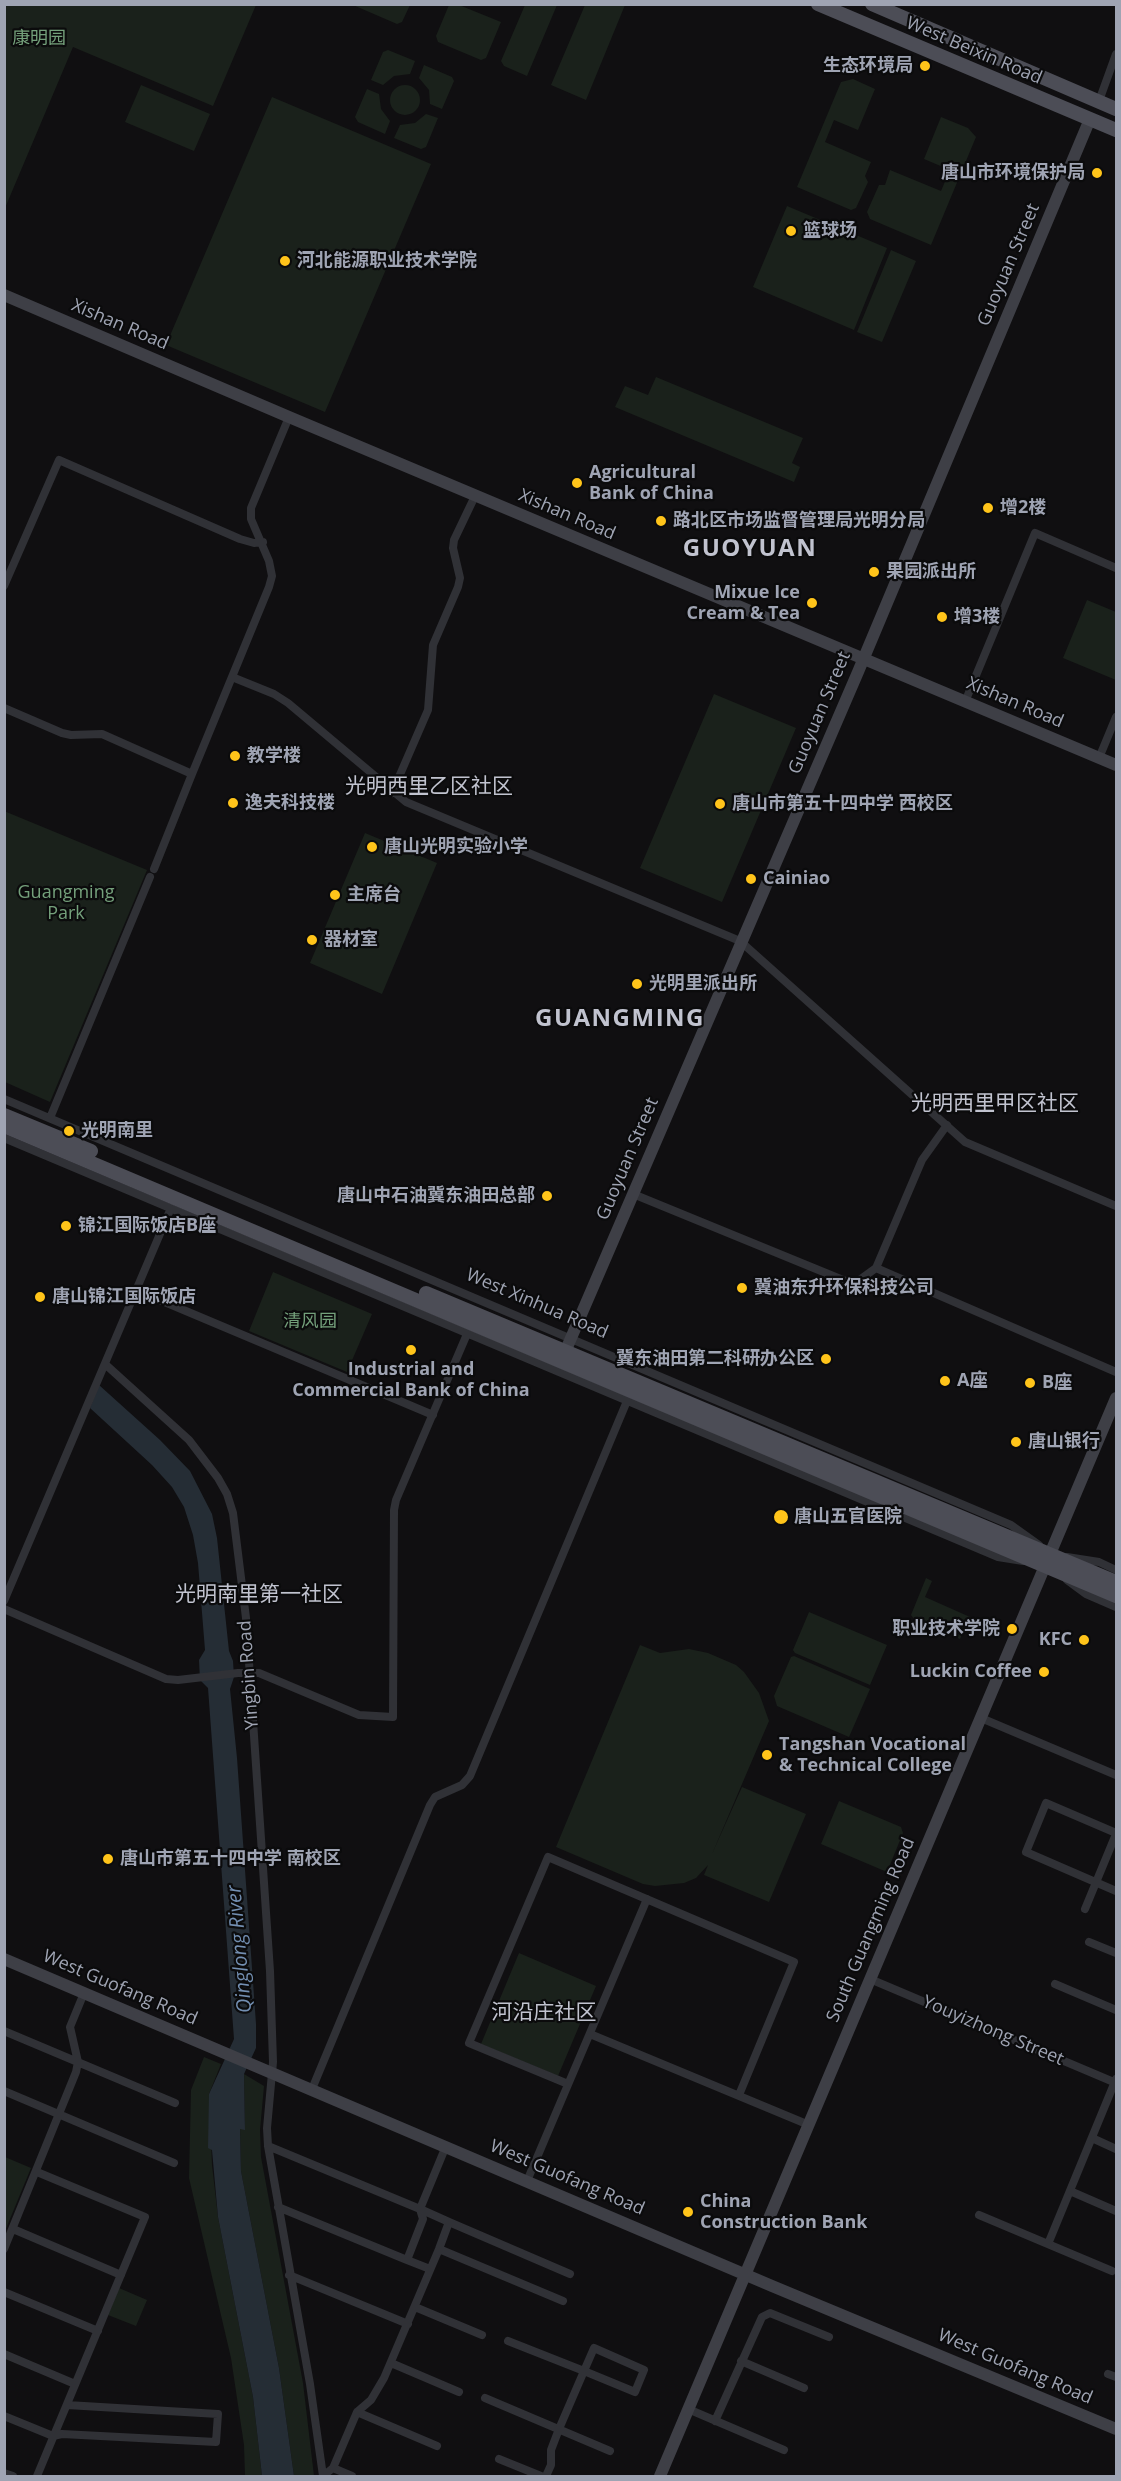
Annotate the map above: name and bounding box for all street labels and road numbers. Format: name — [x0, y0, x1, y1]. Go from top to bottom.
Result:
street label: West Beixin Road — [903, 13, 1045, 89]
street label: Guoyuan Street — [973, 200, 1045, 330]
street label: Xishan Road — [68, 295, 172, 355]
street label: Xishan Road — [515, 485, 619, 545]
street label: Guoyuan Street — [784, 648, 856, 778]
street label: Xishan Road — [963, 673, 1067, 733]
street label: Guoyuan Street — [592, 1094, 664, 1224]
street label: West Xinhua Road — [463, 1264, 611, 1344]
street label: Yingbin Road — [234, 1620, 264, 1730]
street label: South Guangming Road — [822, 1834, 920, 2026]
street label: West Guofang Road — [39, 1946, 201, 2030]
street label: Youyizhong Street — [919, 1991, 1067, 2071]
street label: West Guofang Road — [486, 2136, 648, 2220]
street label: West Guofang Road — [934, 2325, 1096, 2409]

